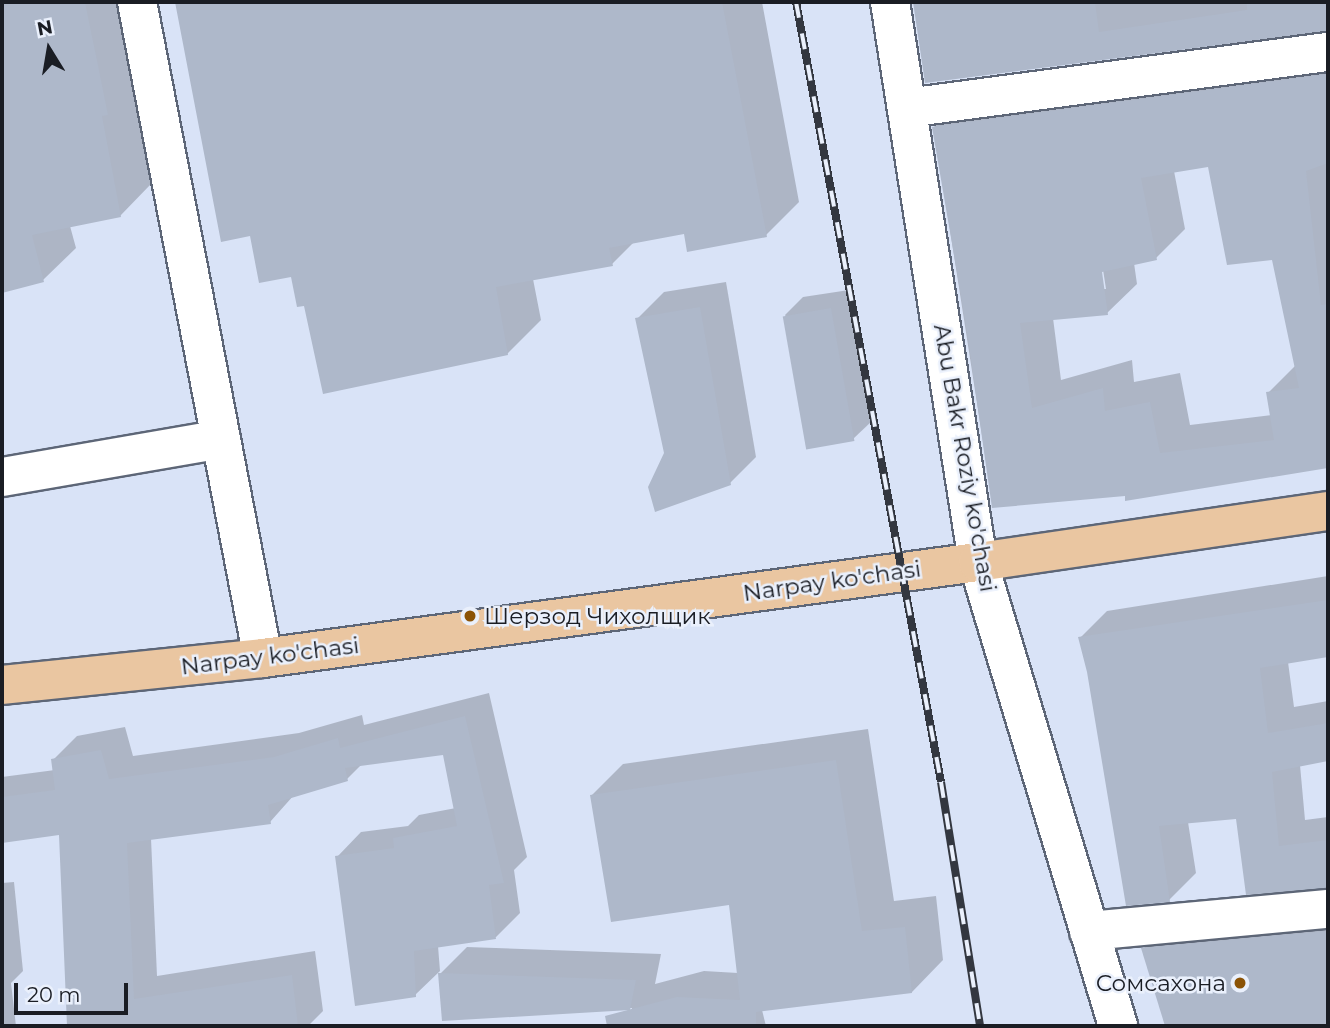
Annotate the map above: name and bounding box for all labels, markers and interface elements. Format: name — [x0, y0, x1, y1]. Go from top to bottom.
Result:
north arrow — [14, 14, 84, 84]
text: N — [35, 15, 55, 41]
street label: Abu Bakr Roziy ko'chasi — [928, 322, 1002, 594]
street label: Narpay ko'chasi — [741, 555, 923, 607]
place label: Шерзод Чихолщик — [484, 602, 711, 630]
marker: Шерзод Чихолщик — [462, 608, 478, 624]
street label: Narpay ko'chasi — [179, 631, 361, 681]
scale bar — [18, 968, 131, 1012]
place label: Сомсахона — [1096, 969, 1226, 997]
marker: Сомсахона — [1232, 975, 1248, 991]
text: 20 m — [27, 982, 81, 1007]

